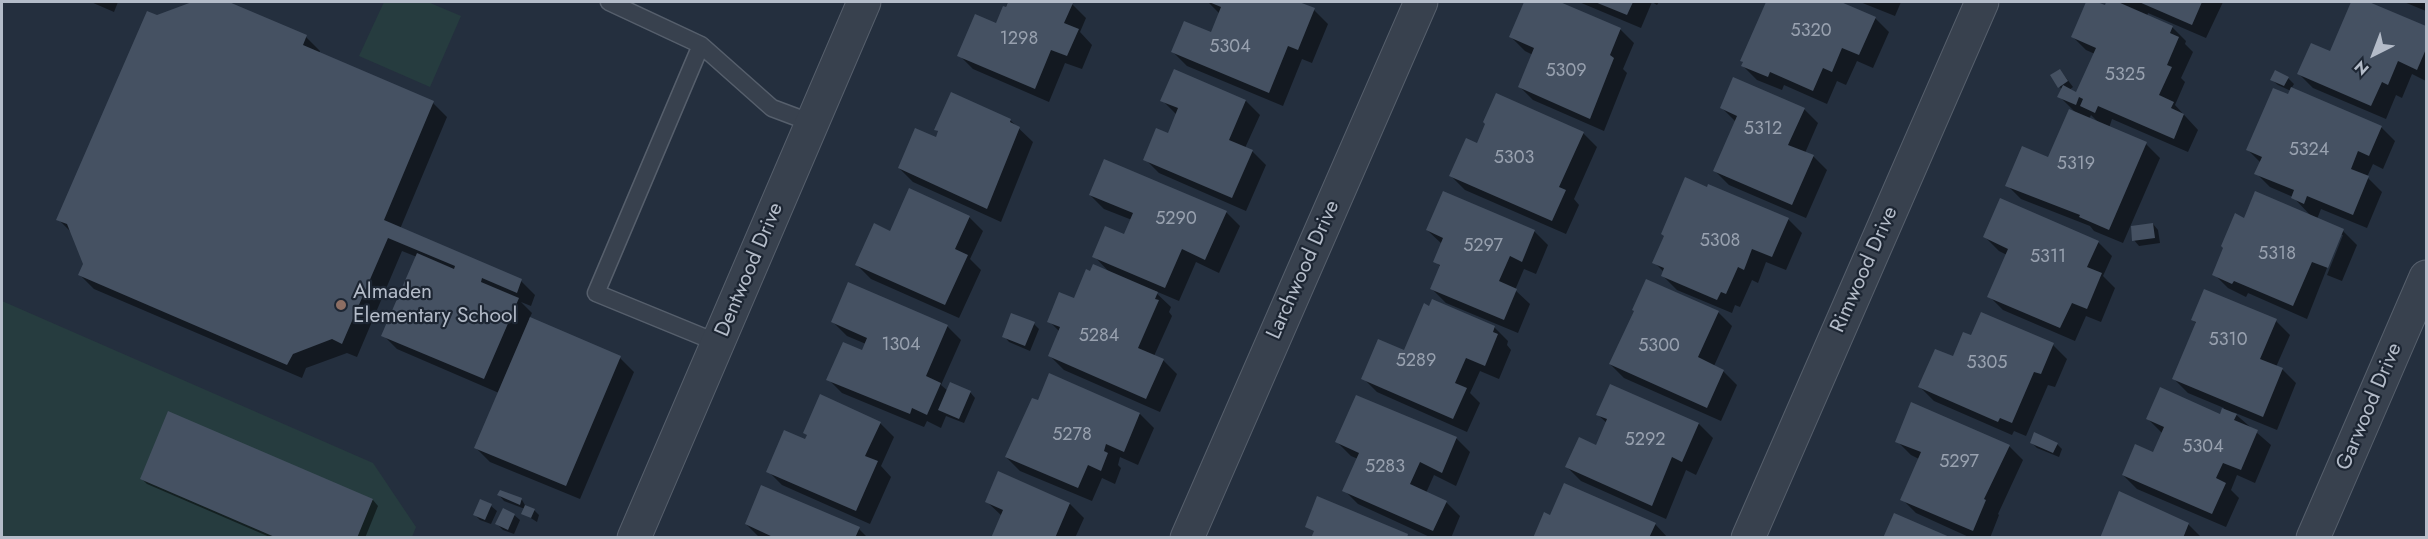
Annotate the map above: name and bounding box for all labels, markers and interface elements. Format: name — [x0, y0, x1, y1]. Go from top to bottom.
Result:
house number: 5320 — [1790, 21, 1832, 43]
north arrow — [2344, 24, 2404, 84]
house number: 1298 — [1000, 29, 1038, 51]
house number: 5304 — [1209, 37, 1251, 59]
text: N — [2349, 55, 2374, 81]
house number: 5309 — [1545, 61, 1587, 83]
house number: 5325 — [2105, 65, 2145, 87]
house number: 5312 — [1744, 119, 1782, 141]
house number: 5324 — [2289, 140, 2329, 162]
house number: 5303 — [1494, 148, 1534, 170]
house number: 5319 — [2057, 154, 2095, 176]
street label: Larchwood Drive — [1262, 197, 1346, 343]
street label: Dentwood Drive — [710, 199, 790, 341]
street label: Rimwood Drive — [1826, 203, 1904, 337]
house number: 5290 — [1155, 209, 1197, 231]
house number: 5308 — [1700, 231, 1740, 253]
house number: 5297 — [1463, 236, 1503, 258]
house number: 5318 — [2258, 244, 2296, 266]
house number: 5311 — [2030, 247, 2066, 269]
place label: Almaden Elementary School — [353, 280, 517, 330]
marker: Almaden Elementary School — [334, 298, 348, 312]
house number: 5284 — [1079, 326, 1119, 348]
house number: 5310 — [2209, 330, 2247, 352]
house number: 1304 — [881, 335, 921, 357]
house number: 5300 — [1638, 336, 1680, 358]
street label: Garwood Drive — [2332, 339, 2408, 475]
house number: 5289 — [1396, 351, 1436, 373]
house number: 5305 — [1967, 353, 2007, 375]
house number: 5278 — [1052, 425, 1092, 447]
house number: 5292 — [1624, 430, 1666, 452]
house number: 5304 — [2182, 437, 2224, 459]
house number: 5297 — [1939, 452, 1979, 474]
house number: 5283 — [1365, 457, 1405, 479]

